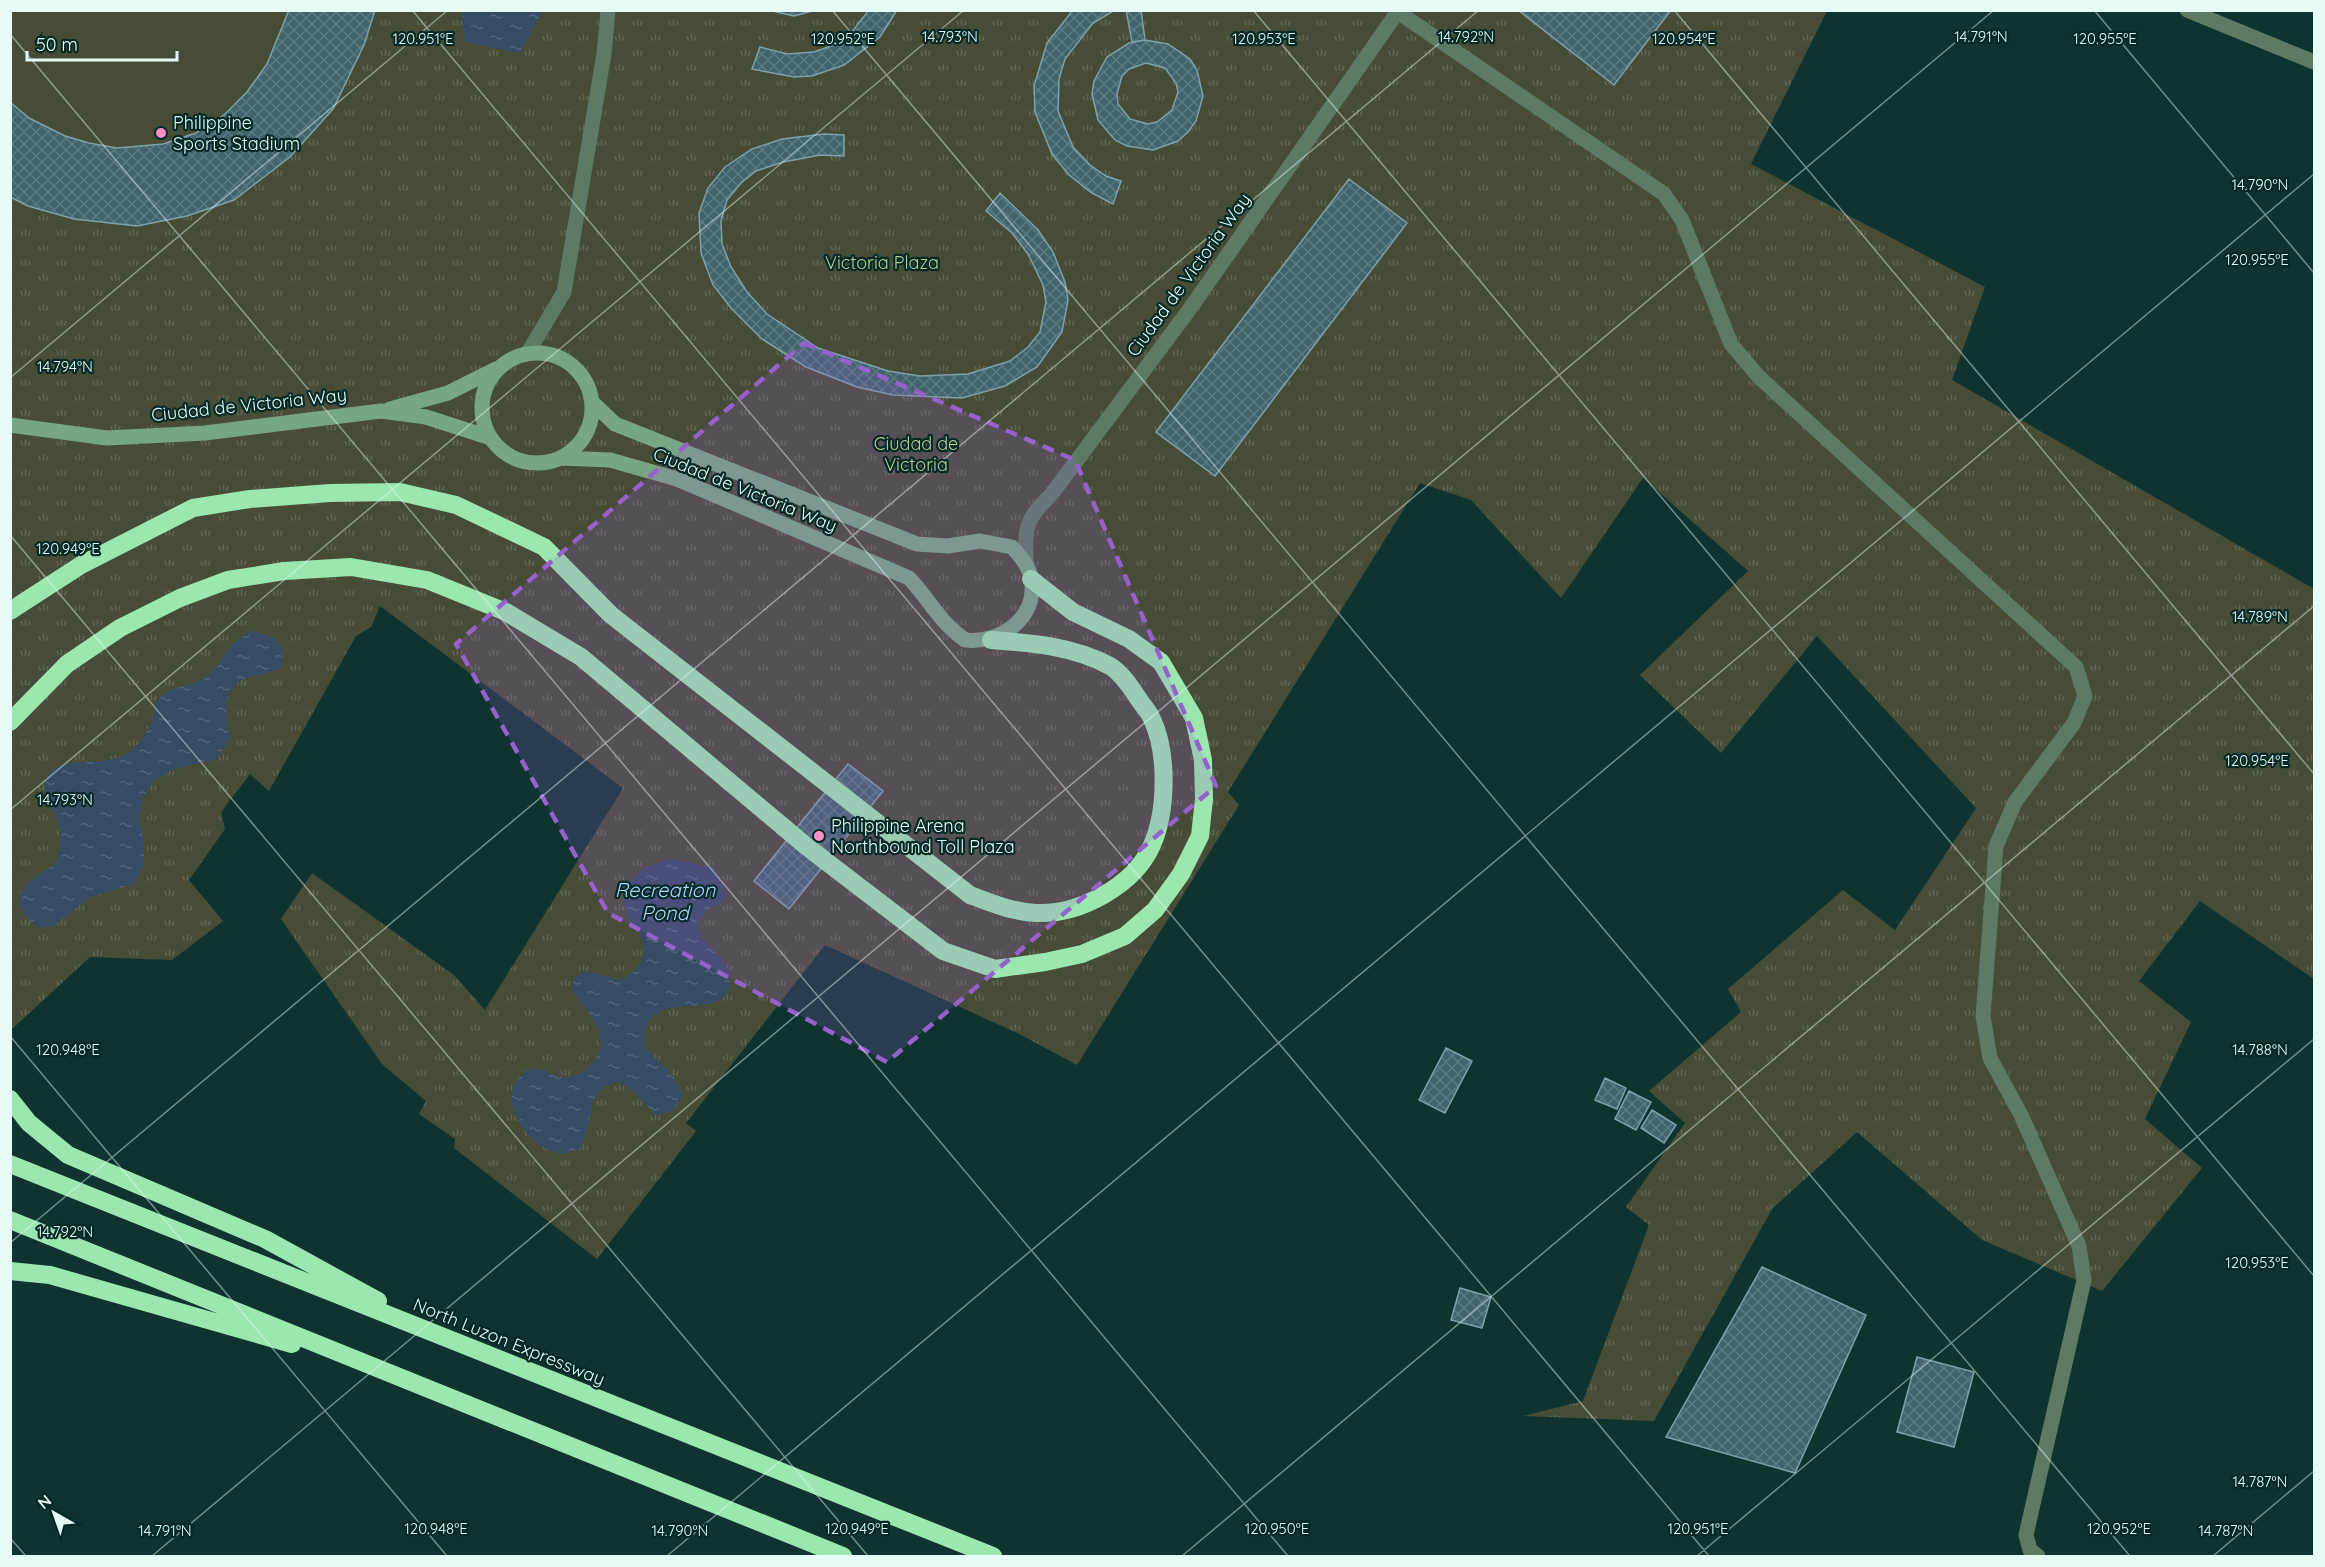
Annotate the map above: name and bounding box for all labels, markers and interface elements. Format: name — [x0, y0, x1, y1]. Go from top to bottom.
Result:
scale bar — [27, 24, 177, 62]
text: 14.793°N — [922, 27, 978, 46]
text: 14.792°N — [1438, 27, 1494, 46]
text: 14.791°N — [1954, 27, 2008, 46]
text: 120.951°E — [392, 29, 454, 48]
text: 120.952°E — [811, 29, 875, 48]
text: 120.953°E — [1232, 29, 1296, 48]
text: 120.954°E — [1652, 29, 1716, 48]
text: 120.955°E — [2073, 29, 2137, 48]
text: 50 m — [36, 33, 78, 56]
place label: Philippine Sports Stadium — [173, 111, 300, 155]
marker: Philippine Sports Stadium — [154, 126, 168, 140]
text: 14.790°N — [2232, 175, 2288, 194]
street label: Ciudad de Victoria Way — [1122, 188, 1256, 361]
text: 120.955°E — [2225, 250, 2289, 269]
park label: Victoria Plaza — [825, 251, 939, 274]
text: 14.794°N — [37, 357, 93, 376]
street label: Ciudad de Victoria Way — [150, 383, 348, 426]
park label: Ciudad de Victoria — [874, 432, 958, 476]
street label: Ciudad de Victoria Way — [650, 442, 841, 537]
text: 120.949°E — [36, 539, 100, 558]
text: 14.789°N — [2232, 607, 2288, 626]
text: 120.954°E — [2225, 751, 2289, 770]
text: 14.793°N — [37, 790, 93, 809]
place label: Philippine Arena Northbound Toll Plaza — [831, 814, 1015, 858]
marker: Philippine Arena Northbound Toll Plaza — [812, 829, 826, 843]
water label: Recreation Pond — [615, 877, 716, 925]
text: 120.948°E — [36, 1040, 100, 1059]
text: 14.788°N — [2232, 1040, 2288, 1059]
text: 14.792°N — [37, 1222, 93, 1241]
text: 120.953°E — [2225, 1253, 2289, 1272]
street label: North Luzon Expressway — [410, 1293, 608, 1391]
text: 14.787°N — [2233, 1472, 2287, 1491]
north arrow — [24, 1483, 84, 1543]
text: N — [33, 1490, 55, 1513]
text: 120.948°E — [404, 1519, 468, 1538]
text: 120.949°E — [825, 1519, 889, 1538]
text: 120.950°E — [1245, 1519, 1309, 1538]
text: 120.951°E — [1667, 1519, 1729, 1538]
text: 120.952°E — [2087, 1519, 2151, 1538]
text: 14.791°N — [138, 1521, 192, 1540]
text: 14.790°N — [652, 1521, 708, 1540]
text: 14.787°N — [2199, 1521, 2253, 1540]

